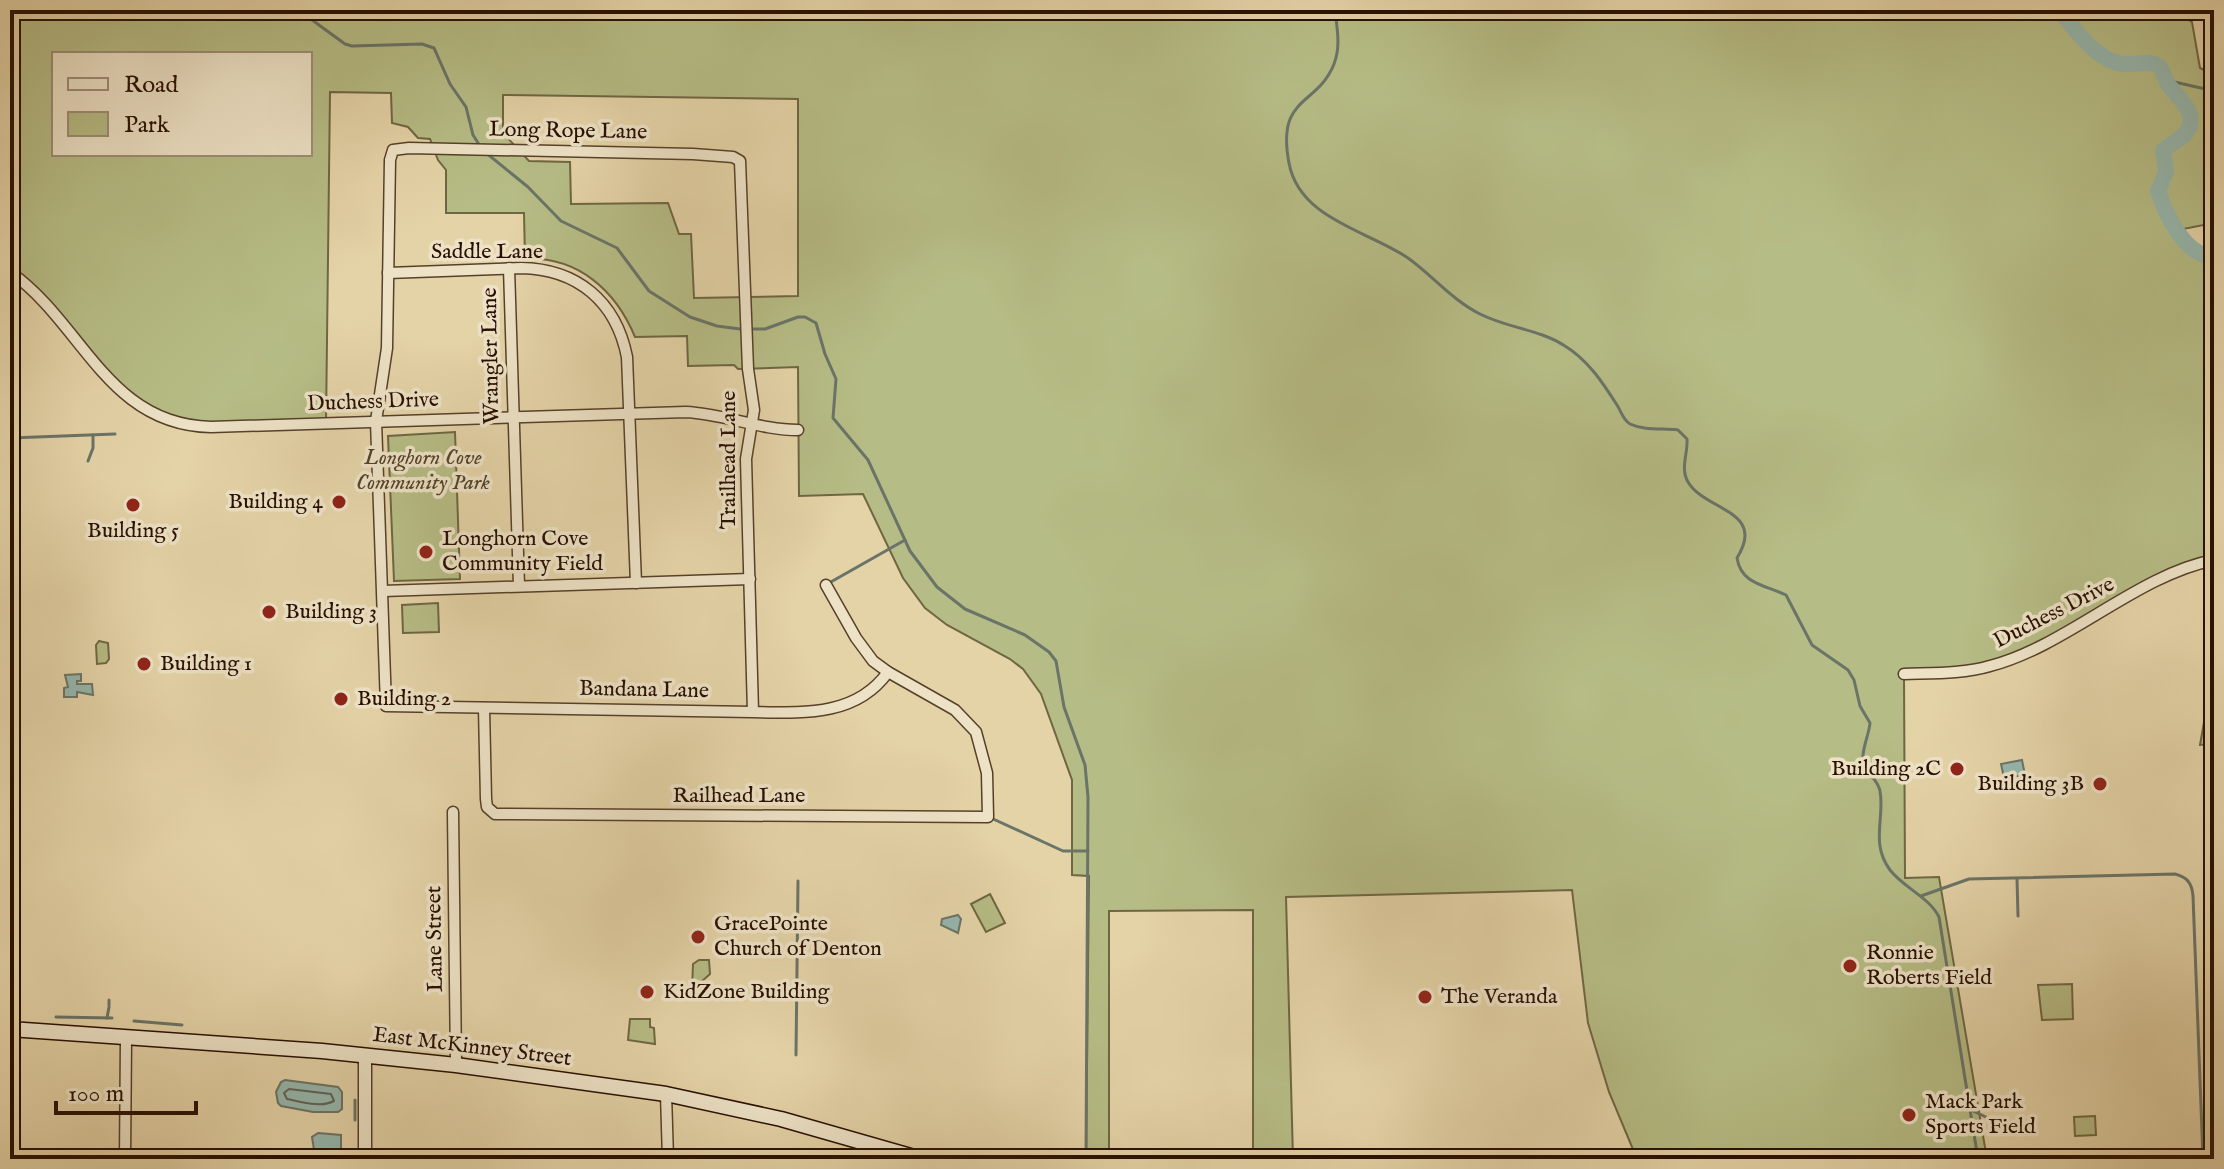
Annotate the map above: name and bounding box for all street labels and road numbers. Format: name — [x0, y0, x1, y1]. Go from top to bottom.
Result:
street label: Long Rope Lane — [489, 116, 647, 146]
street label: Saddle Lane — [431, 238, 543, 266]
street label: Wrangler Lane — [476, 287, 506, 425]
street label: Duchess Drive — [307, 386, 439, 418]
street label: Trailhead Lane — [715, 391, 743, 529]
street label: Duchess Drive — [1989, 571, 2119, 655]
street label: Bandana Lane — [579, 675, 709, 705]
street label: Railhead Lane — [673, 782, 805, 810]
street label: Lane Street — [420, 885, 450, 992]
street label: East McKinney Street — [371, 1021, 573, 1073]

